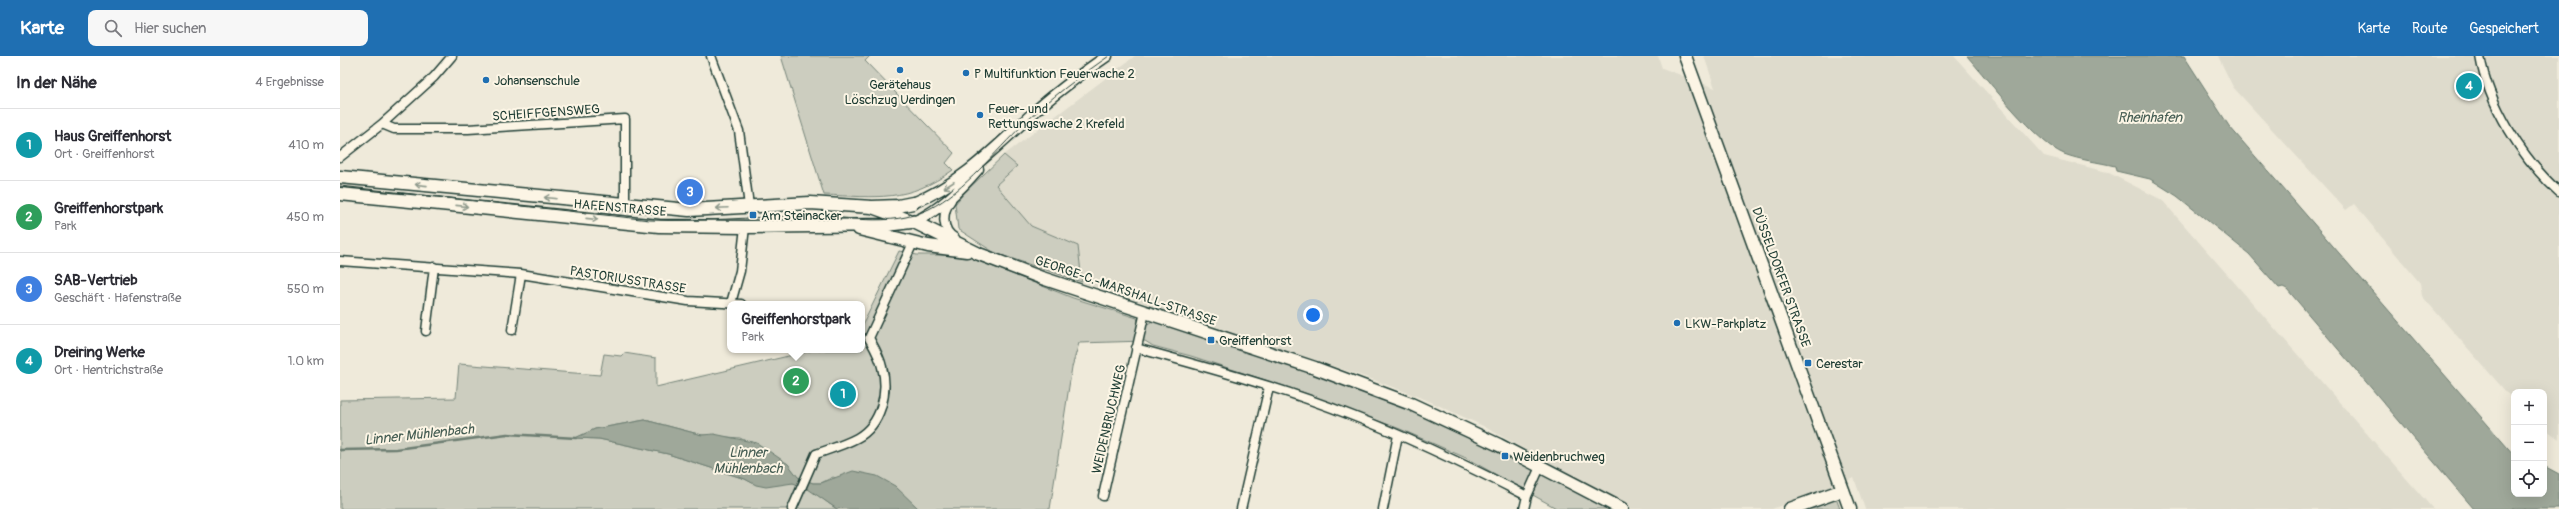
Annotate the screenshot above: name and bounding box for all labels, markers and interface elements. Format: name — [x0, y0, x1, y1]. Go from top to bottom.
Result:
search box — [88, 10, 368, 46]
text: Karte — [20, 16, 64, 40]
icon: search — [102, 17, 124, 39]
text: Hier suchen — [134, 19, 206, 38]
text: Karte — [2358, 20, 2390, 37]
text: Route — [2412, 20, 2447, 37]
text: Gespeichert — [2469, 20, 2539, 37]
marker: Gerätehaus Löschzug Uerdingen — [895, 65, 905, 75]
place label: P Multifunktion Feuerwache 2 — [974, 66, 1135, 82]
marker: P Multifunktion Feuerwache 2 — [961, 68, 971, 78]
pin: 4 — [2456, 71, 2482, 101]
text: In der Nähe — [16, 72, 97, 93]
place label: Johansenschule — [494, 73, 580, 89]
text: 4 Ergebnisse — [255, 74, 324, 90]
marker: Johansenschule — [481, 75, 491, 85]
place label: Gerätehaus Löschzug Uerdingen — [845, 77, 955, 108]
street label: SCHEIFFGENSWEG — [492, 101, 600, 125]
place label: Feuer- und Rettungswache 2 Krefeld — [988, 101, 1125, 132]
water label: Rheinhafen — [2118, 109, 2183, 126]
marker: Feuer- und Rettungswache 2 Krefeld — [975, 110, 985, 120]
text: Haus Greiffenhorst — [54, 127, 171, 146]
text: 1 — [26, 137, 32, 153]
text: 410 m — [288, 137, 324, 153]
text: Ort · Greiffenhorst — [54, 146, 154, 162]
pin: 3 — [677, 177, 703, 207]
one-way arrow — [415, 181, 428, 189]
one-way arrow — [943, 182, 955, 190]
one-way arrow — [544, 194, 557, 202]
street label: HAFENSTRASSE — [573, 196, 667, 220]
text: Greiffenhorstpark — [54, 199, 163, 218]
one-way arrow — [455, 202, 468, 209]
one-way arrow — [715, 204, 728, 212]
street label: DÜSSELDORFER STRASSE — [1748, 205, 1814, 350]
place label: Am Steinacker — [761, 208, 842, 224]
text: 2 — [25, 209, 33, 225]
text: 450 m — [286, 209, 324, 225]
marker: Am Steinacker — [748, 210, 758, 220]
one-way arrow — [585, 215, 598, 223]
text: Park — [54, 218, 77, 234]
street label: GEORGE-C.-MARSHALL-STRASSE — [1033, 252, 1219, 330]
street label: PASTORIUSSTRASSE — [569, 263, 687, 297]
text: SAB-Vertrieb — [54, 271, 138, 290]
text: 3 — [25, 281, 33, 297]
text: 550 m — [287, 281, 324, 297]
text: Geschäft · Hafenstraße — [54, 290, 181, 306]
popup — [727, 301, 865, 353]
your location — [1303, 305, 1323, 325]
text: Greiffenhorstpark — [741, 310, 851, 329]
place label: LKW-Parkplatz — [1685, 316, 1766, 332]
marker: LKW-Parkplatz — [1672, 318, 1682, 328]
text: Park — [741, 329, 764, 345]
place label: Greiffenhorst — [1219, 333, 1292, 349]
marker: Greiffenhorst — [1206, 335, 1216, 345]
text: Dreiring Werke — [54, 343, 145, 362]
text: 4 — [25, 353, 33, 369]
text: 1.0 km — [287, 353, 324, 369]
place label: Cerestar — [1816, 356, 1863, 372]
marker: Cerestar — [1803, 358, 1813, 368]
text: Ort · Hentrichstraße — [54, 362, 163, 378]
street label: WEIDENBRUCHWEG — [1089, 363, 1129, 475]
pin: 2 — [783, 366, 809, 396]
pin: 1 — [830, 379, 856, 409]
map controls — [2511, 389, 2547, 497]
button: + — [2511, 389, 2547, 425]
water label: Linner Mühlenbach — [364, 420, 476, 449]
button: − — [2511, 425, 2547, 461]
water label: Linner Mühlenbach — [714, 444, 784, 477]
place label: Weidenbruchweg — [1513, 449, 1605, 465]
marker: Weidenbruchweg — [1500, 451, 1510, 461]
button: locate — [2511, 461, 2547, 497]

